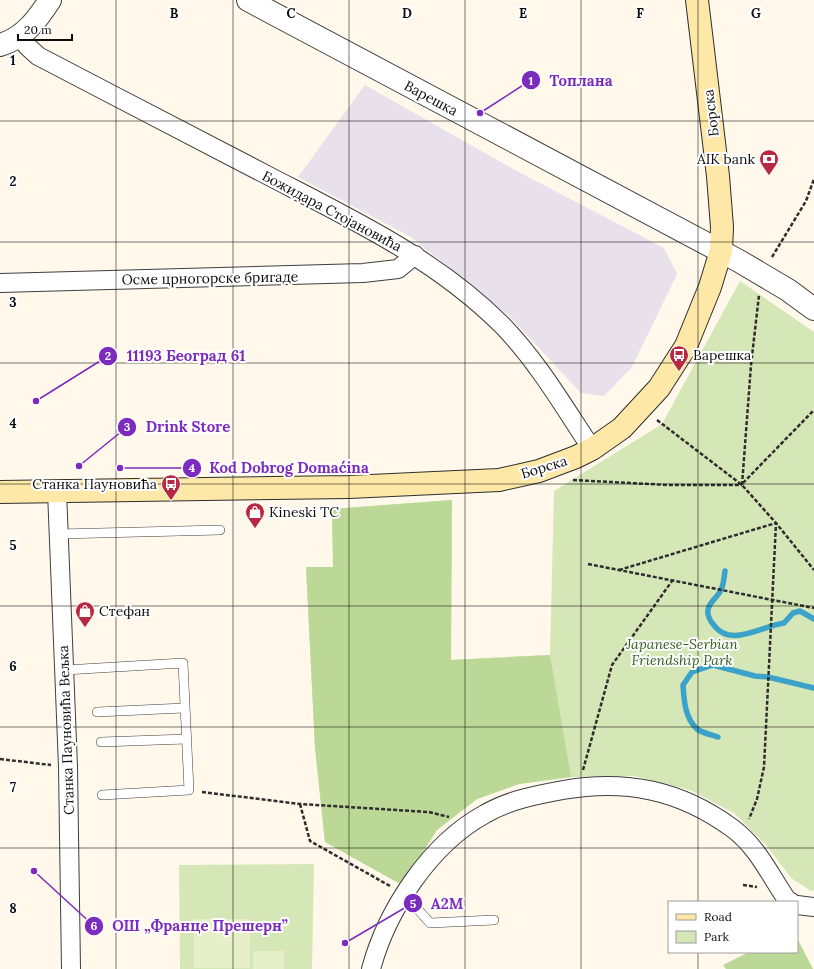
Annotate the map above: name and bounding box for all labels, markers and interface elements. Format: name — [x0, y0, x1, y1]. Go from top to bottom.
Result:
text: B — [170, 5, 179, 22]
text: C — [287, 5, 296, 22]
text: D — [402, 5, 412, 22]
text: E — [519, 5, 527, 22]
text: F — [636, 5, 644, 22]
text: G — [751, 5, 761, 22]
scale bar — [18, 16, 72, 42]
text: 20 m — [24, 22, 52, 37]
text: 1 — [10, 52, 16, 69]
callout: Топлана — [521, 67, 620, 94]
text: Топлана — [549, 71, 613, 90]
text: 1 — [529, 73, 534, 88]
street label: Варешка — [401, 76, 461, 120]
street label: Борска — [699, 88, 723, 138]
bank icon: AIK bank — [758, 148, 780, 176]
place label: AIK bank — [696, 150, 755, 168]
street label: Божидара Стојановића — [259, 167, 405, 255]
text: 2 — [10, 173, 17, 190]
street label: Осме црногорске бригаде — [121, 267, 299, 289]
text: 3 — [9, 294, 17, 311]
callout: 11193 Београд 61 — [98, 342, 253, 369]
bus stop icon: Варешка — [668, 344, 690, 372]
text: 11193 Београд 61 — [127, 346, 245, 365]
place label: Варешка — [693, 346, 751, 364]
text: 2 — [105, 348, 111, 363]
callout: Drink Store — [117, 413, 238, 440]
text: 4 — [9, 415, 17, 432]
text: Drink Store — [146, 417, 230, 436]
text: 3 — [124, 419, 131, 434]
street label: Борска — [519, 451, 569, 483]
callout: Kod Dobrog Domaćina — [182, 455, 377, 482]
text: Kod Dobrog Domaćina — [209, 458, 369, 477]
text: 4 — [189, 460, 196, 475]
bus stop icon: Станка Пауновића — [160, 473, 182, 501]
place label: Станка Пауновића — [32, 475, 157, 493]
shop icon: Kineski TC — [244, 501, 266, 529]
place label: Kineski TC — [269, 503, 339, 521]
text: 5 — [9, 537, 17, 554]
shop icon: Стефан — [74, 600, 96, 628]
place label: Стефан — [99, 602, 150, 620]
park label: Japanese-Serbian Friendship Park — [625, 635, 738, 669]
street label: Станка Пауновића Вељка — [54, 645, 78, 815]
text: 6 — [9, 658, 17, 675]
text: 7 — [10, 779, 16, 796]
callout: A2M — [403, 890, 471, 917]
text: A2M — [431, 894, 463, 913]
text: 5 — [410, 896, 417, 911]
text: 8 — [9, 900, 17, 917]
legend — [668, 901, 798, 953]
text: Road — [704, 909, 732, 924]
callout: ОШ „Франце Прешерн” — [84, 912, 296, 939]
text: ОШ „Франце Прешерн” — [112, 916, 288, 935]
text: 6 — [91, 918, 98, 933]
text: Park — [704, 929, 730, 944]

